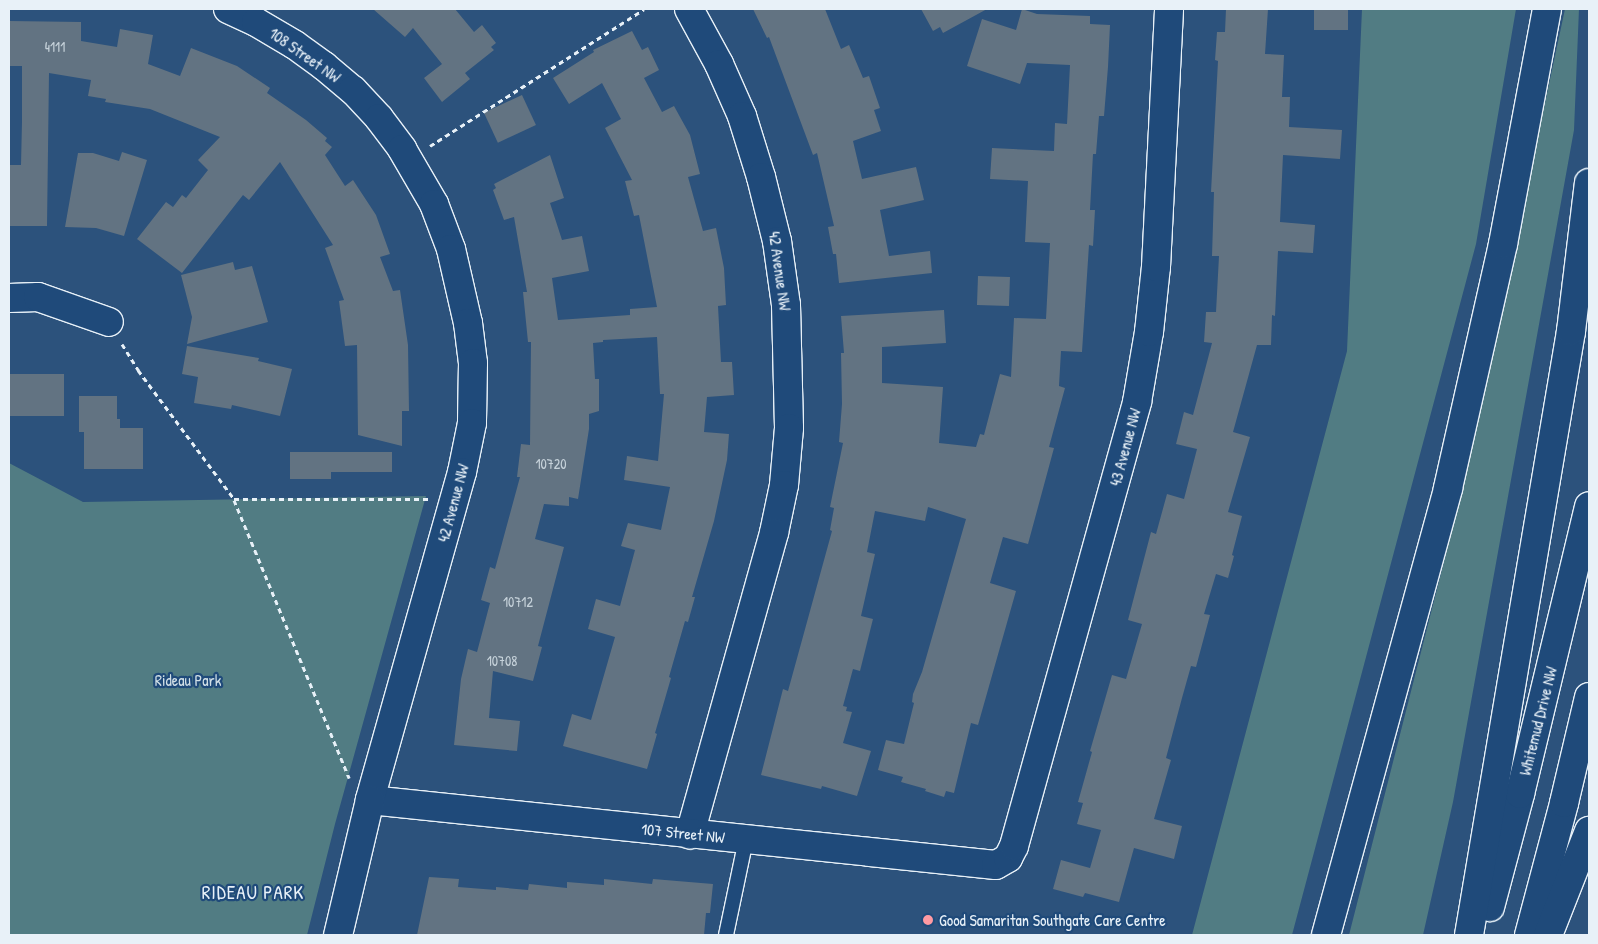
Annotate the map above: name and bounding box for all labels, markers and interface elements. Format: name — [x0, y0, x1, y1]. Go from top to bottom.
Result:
street label: 108 Street NW — [266, 23, 344, 87]
house number: 4111 — [45, 39, 65, 55]
street label: 42 Avenue NW — [765, 230, 795, 312]
street label: 43 Avenue NW — [1105, 406, 1145, 488]
house number: 10720 — [535, 456, 567, 472]
street label: 42 Avenue NW — [433, 462, 473, 544]
house number: 10712 — [503, 594, 533, 610]
house number: 10708 — [487, 653, 517, 669]
street label: Whitemud Drive NW — [1515, 665, 1561, 777]
park label: Rideau Park — [155, 670, 221, 690]
street label: 107 Street NW — [640, 819, 726, 847]
district label: RIDEAU PARK — [200, 882, 306, 904]
place label: Good Samaritan Southgate Care Centre — [939, 910, 1166, 930]
marker: Good Samaritan Southgate Care Centre — [921, 913, 935, 927]

